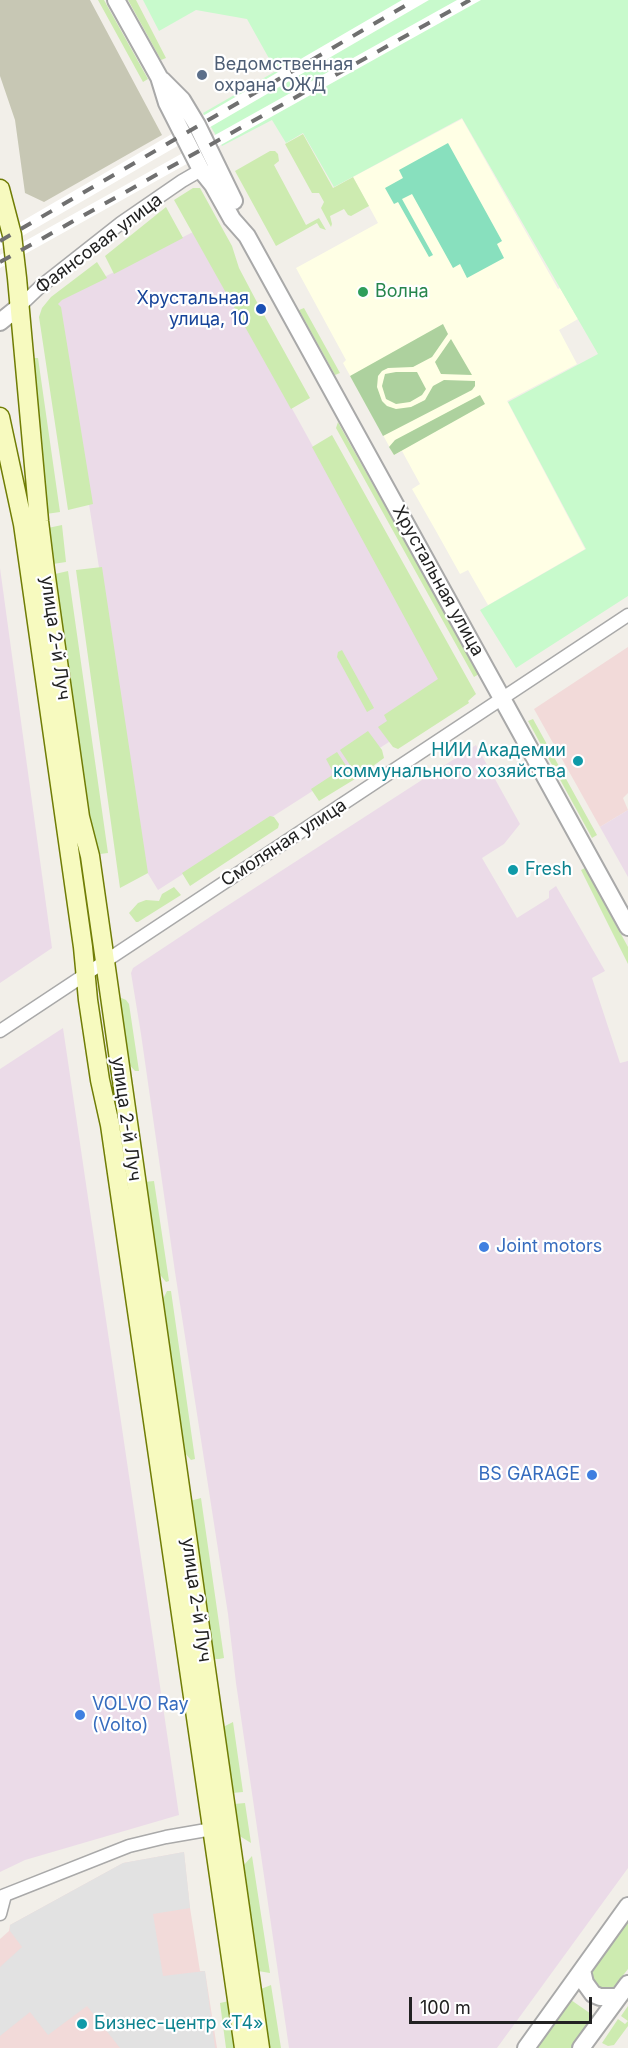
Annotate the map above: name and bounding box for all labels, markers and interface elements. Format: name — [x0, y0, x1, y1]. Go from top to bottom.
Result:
place label: Ведомственная охрана ОЖД — [214, 54, 353, 97]
marker: Ведомственная охрана ОЖД — [195, 68, 209, 82]
street label: Фаянсовая улица — [31, 189, 167, 299]
place label: Волна — [375, 281, 429, 303]
marker: Волна — [356, 285, 370, 299]
place label: Хрустальная улица, 10 — [136, 288, 249, 330]
marker: Хрустальная улица, 10 — [254, 302, 268, 316]
street label: Хрустальная улица — [388, 502, 488, 660]
street label: улица 2-й Луч — [36, 575, 74, 701]
place label: НИИ Академии коммунального хозяйства — [333, 740, 566, 783]
marker: НИИ Академии коммунального хозяйства — [571, 754, 585, 768]
street label: Смоляная улица — [217, 794, 351, 892]
place label: Fresh — [525, 859, 572, 881]
marker: Fresh — [506, 863, 520, 877]
street label: улица 2-й Луч — [107, 1056, 145, 1182]
place label: Joint motors — [496, 1236, 602, 1258]
marker: Joint motors — [477, 1240, 491, 1254]
place label: BS GARAGE — [479, 1464, 580, 1486]
marker: BS GARAGE — [585, 1468, 599, 1482]
street label: улица 2-й Луч — [177, 1537, 215, 1663]
place label: VOLVO Ray (Volto) — [92, 1694, 189, 1736]
marker: VOLVO Ray (Volto) — [73, 1708, 87, 1722]
scale bar — [412, 1985, 595, 2023]
text: 100 m — [420, 1997, 471, 2018]
place label: Бизнес-центр «Т4» — [94, 2013, 264, 2035]
marker: Бизнес-центр «Т4» — [75, 2017, 89, 2031]

